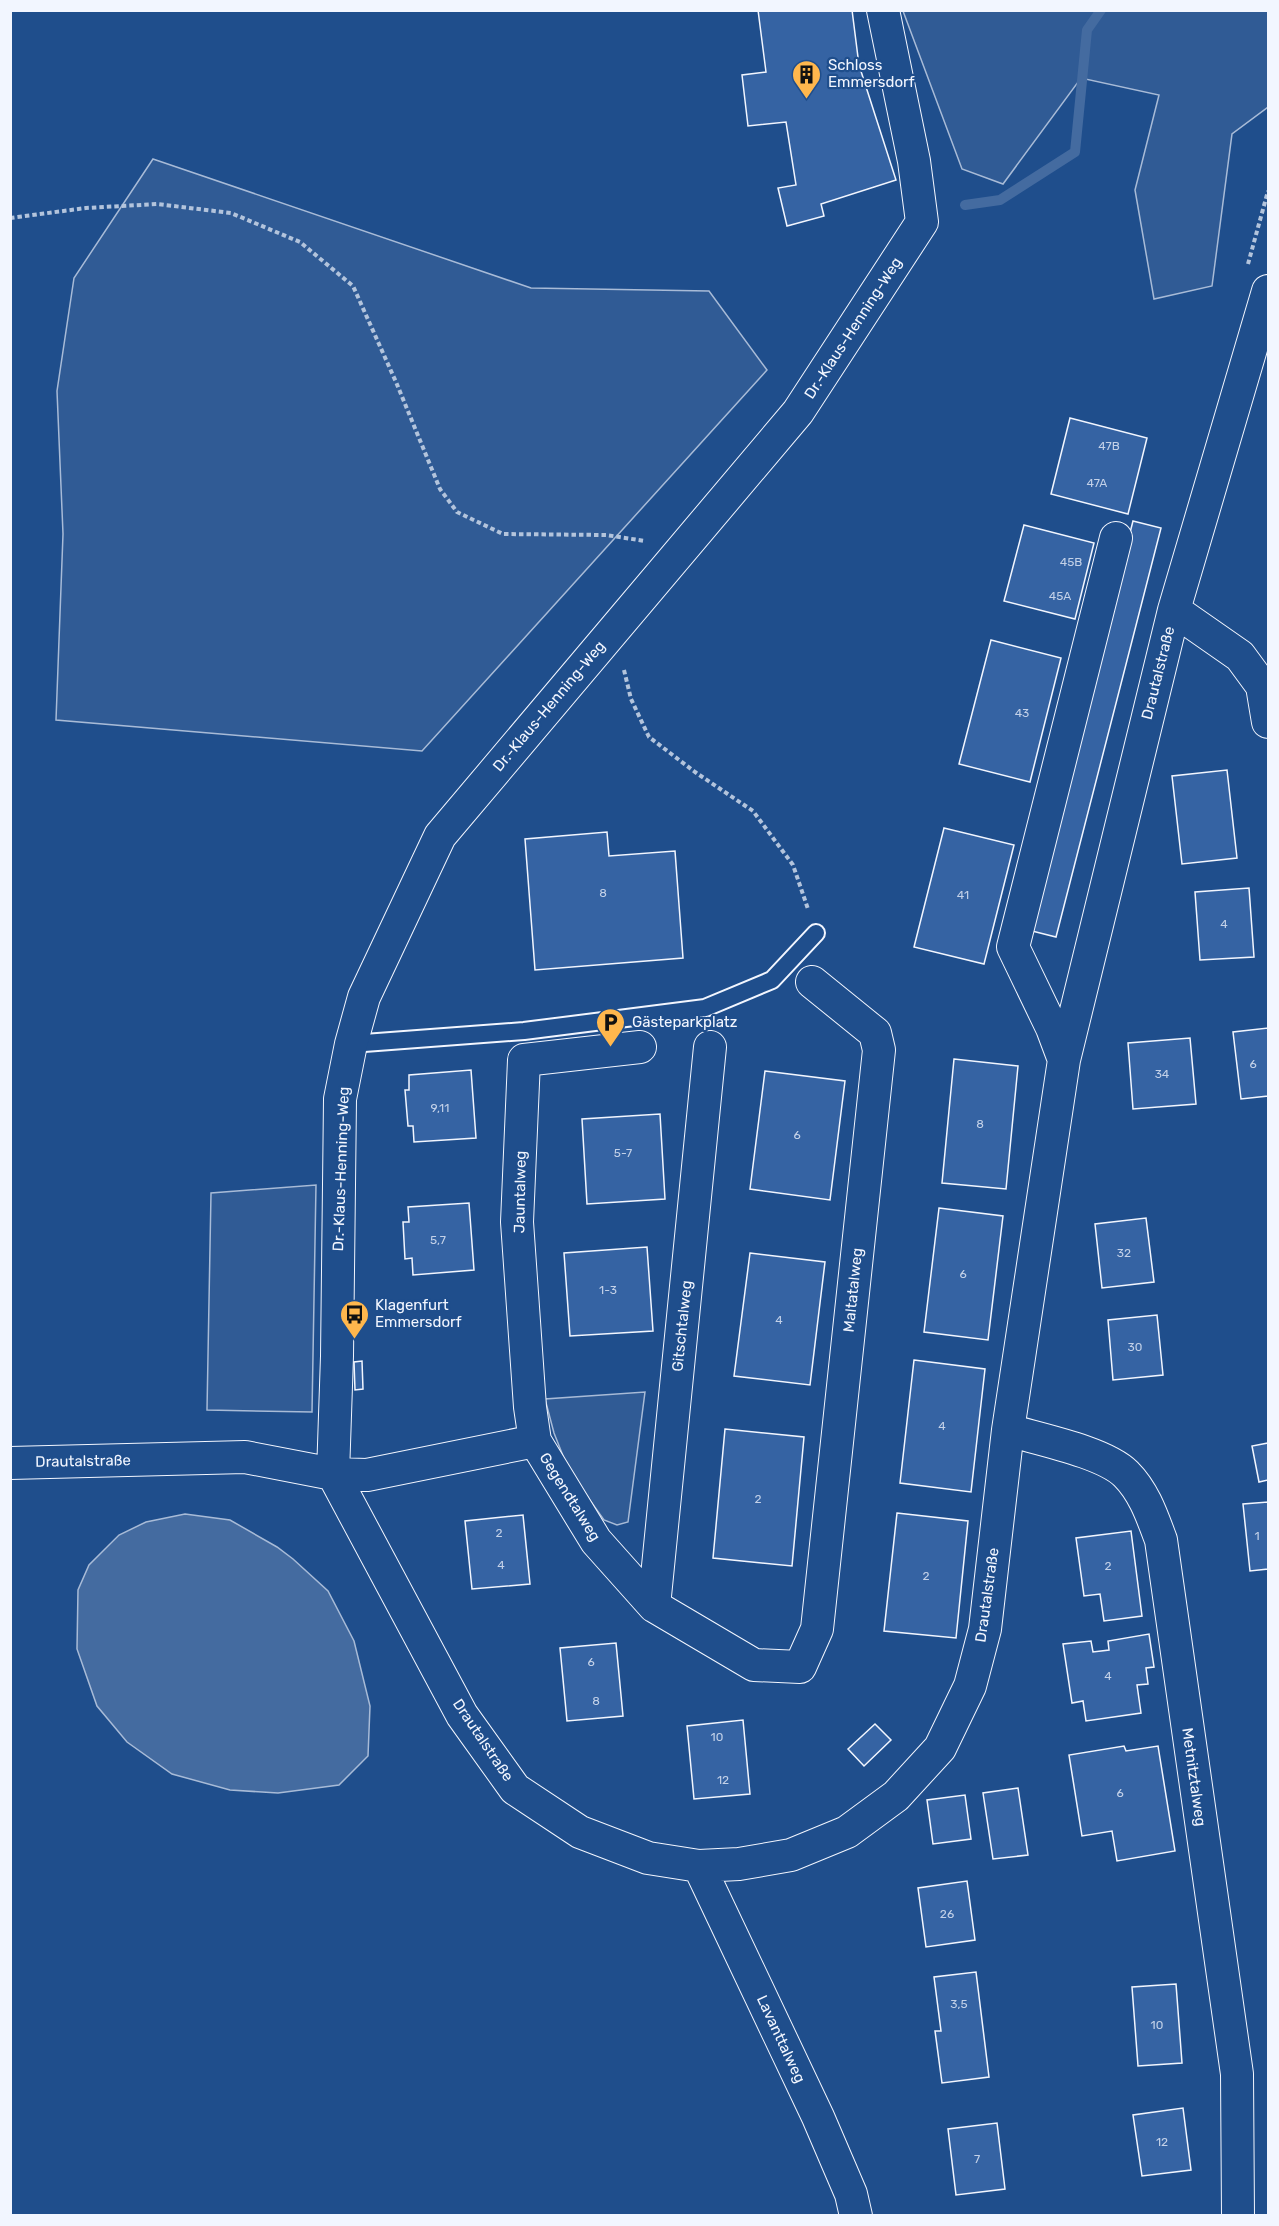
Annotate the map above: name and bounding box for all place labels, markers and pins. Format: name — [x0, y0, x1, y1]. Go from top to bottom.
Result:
place label: Schloss Emmersdorf — [828, 56, 915, 91]
building icon: Schloss Emmersdorf — [791, 58, 823, 100]
parking icon: Gästeparkplatz — [595, 1006, 627, 1048]
place label: Gästeparkplatz — [632, 1013, 738, 1031]
place label: Klagenfurt Emmersdorf — [375, 1296, 462, 1331]
bus stop icon: Klagenfurt Emmersdorf — [338, 1298, 370, 1340]

